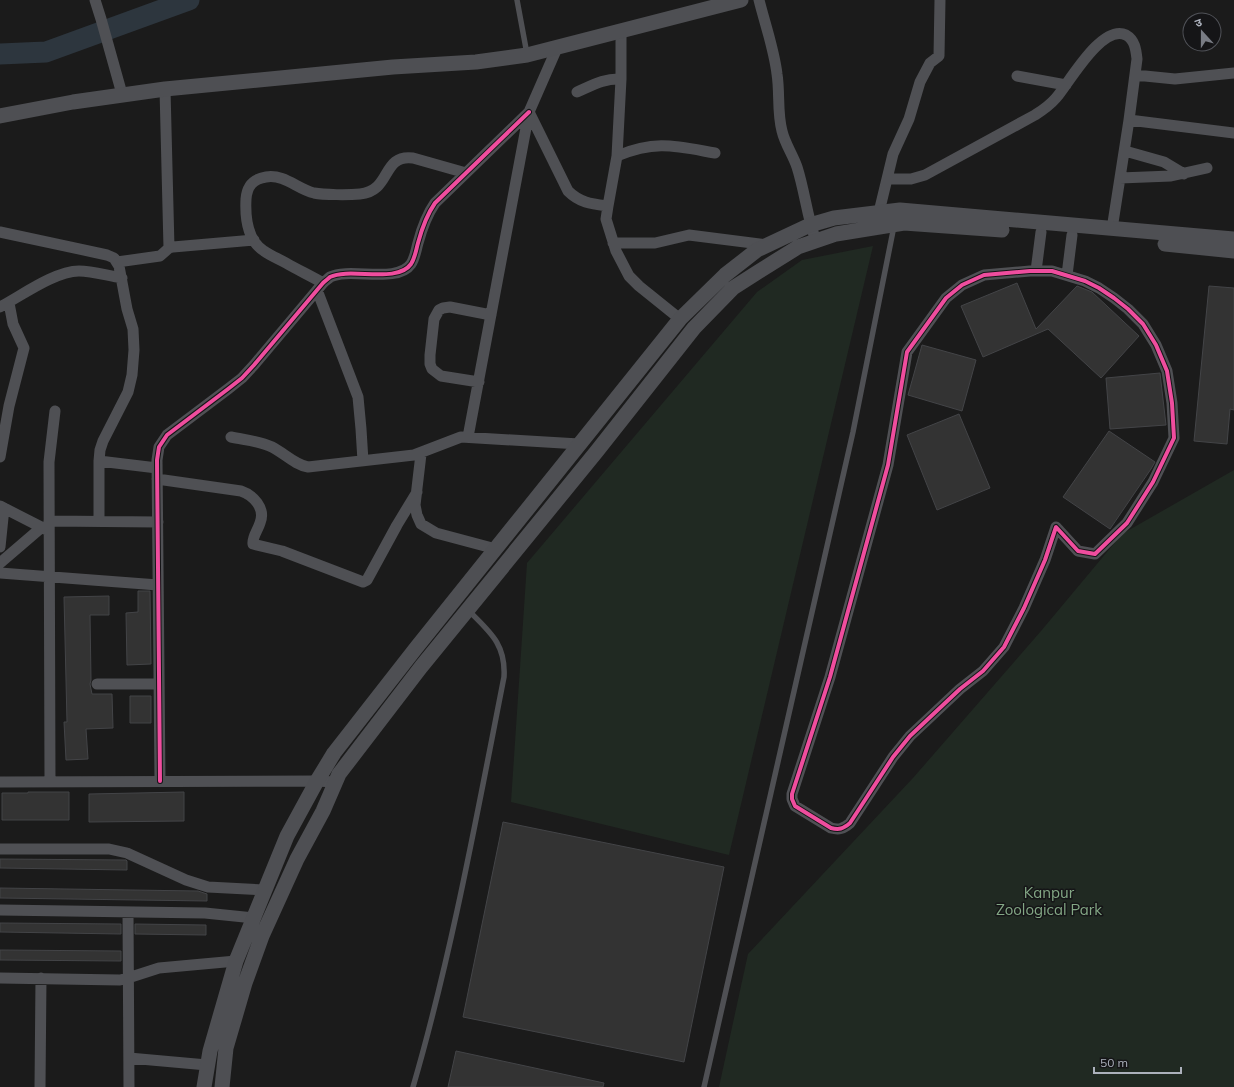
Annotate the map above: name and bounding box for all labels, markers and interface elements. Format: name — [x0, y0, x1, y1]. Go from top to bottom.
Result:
north arrow — [1182, 12, 1222, 52]
text: उ — [1193, 15, 1204, 30]
park label: Kanpur Zoological Park — [996, 883, 1102, 919]
scale bar — [1094, 1049, 1181, 1075]
text: 50 m — [1100, 1055, 1128, 1070]

